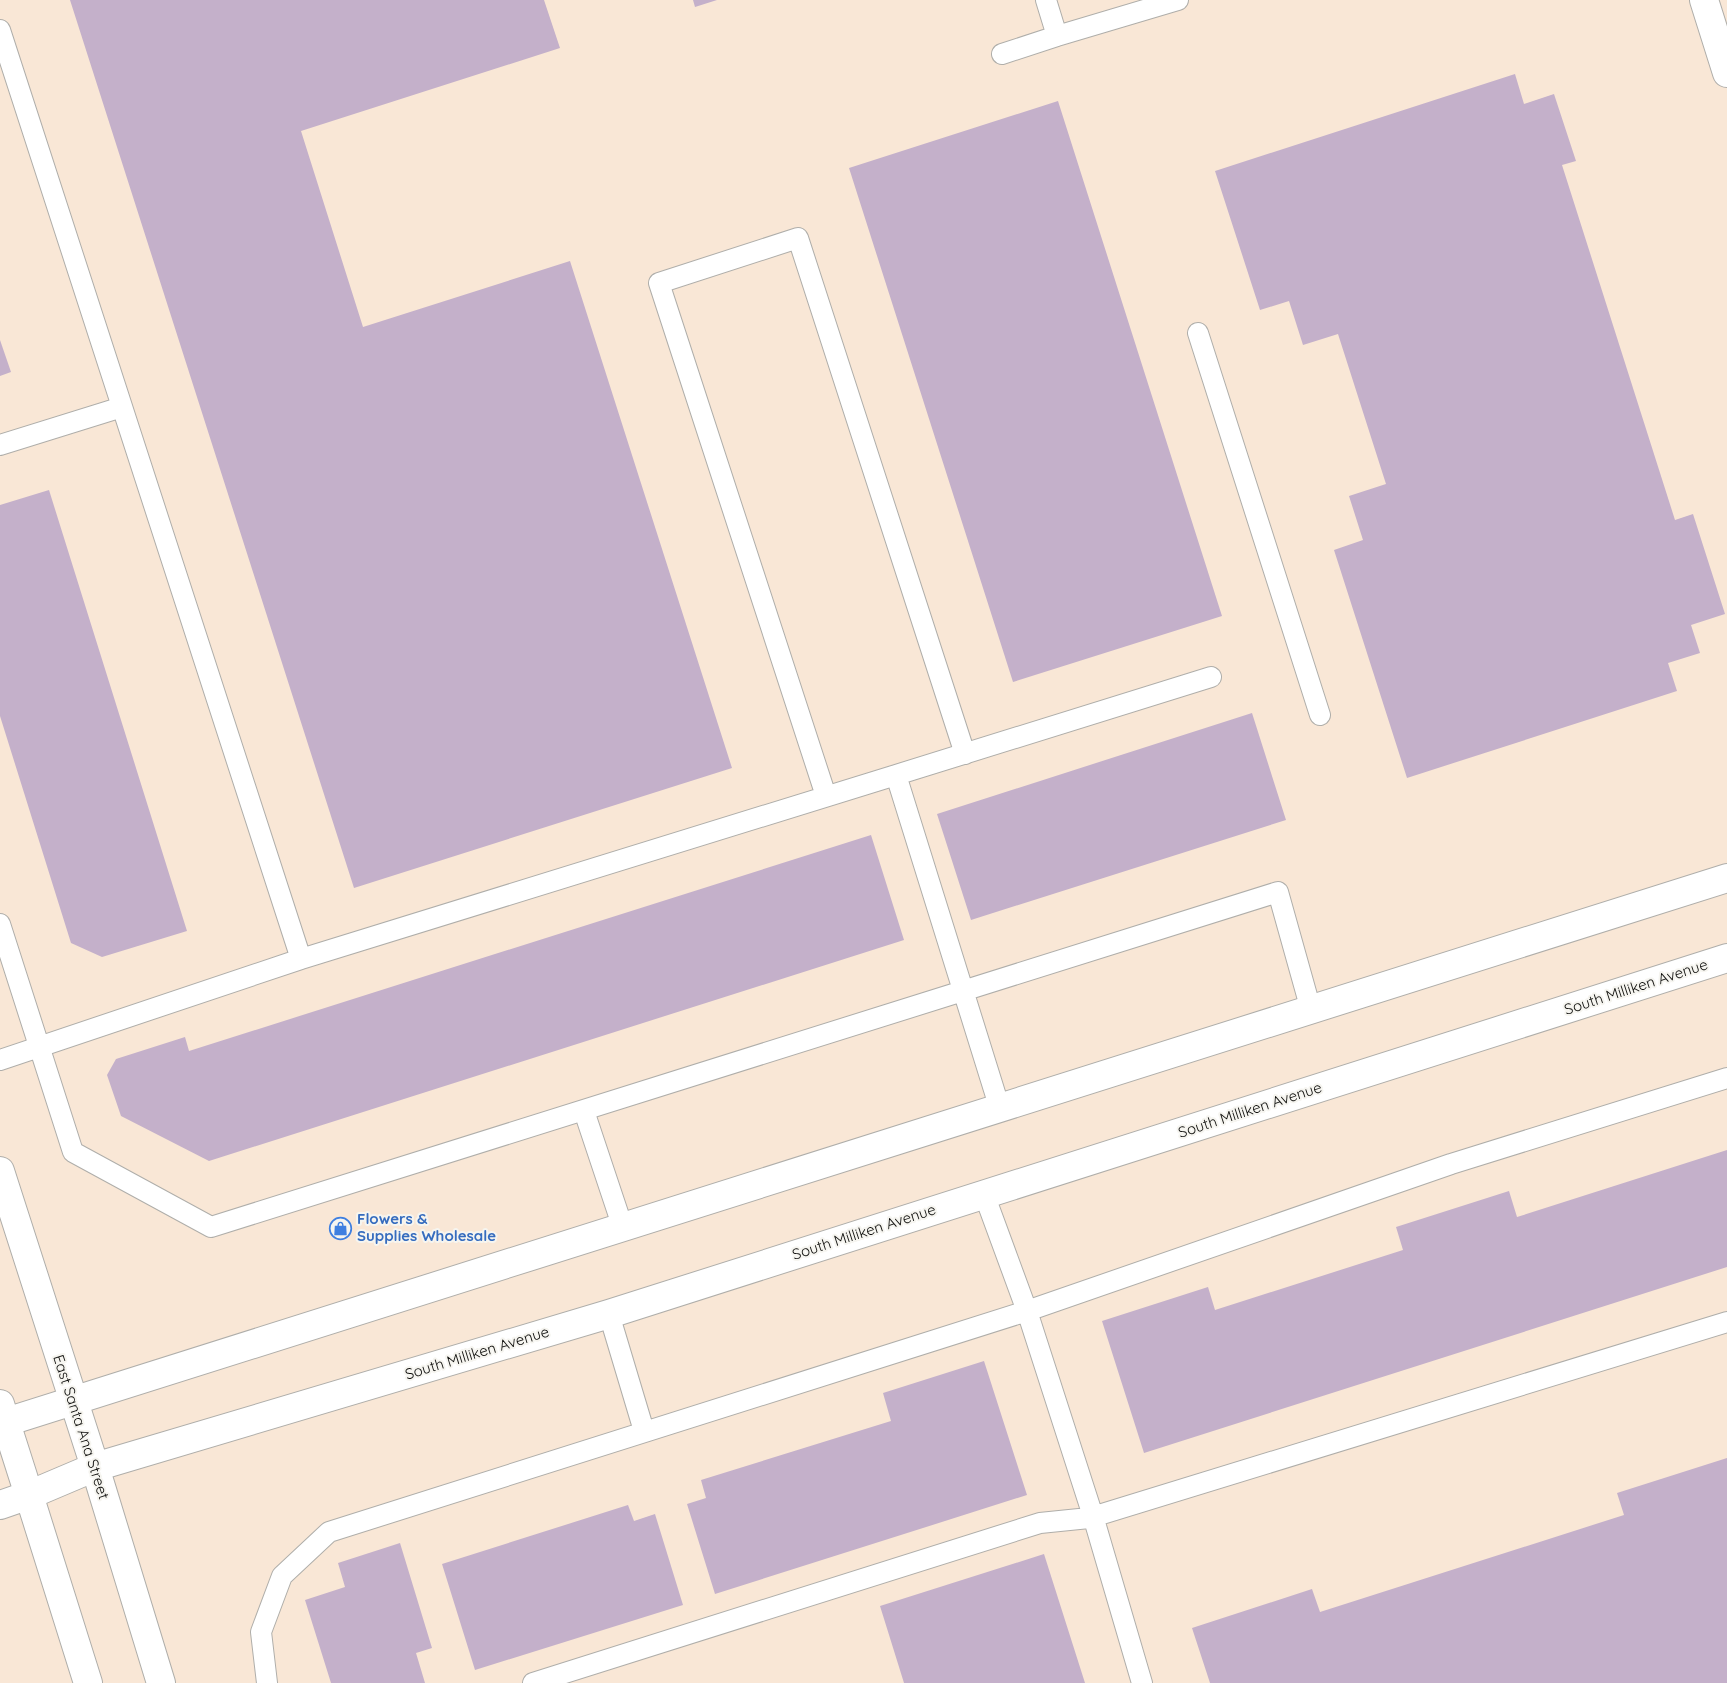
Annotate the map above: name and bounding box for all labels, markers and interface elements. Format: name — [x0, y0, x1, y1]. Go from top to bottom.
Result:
street label: South Milliken Avenue — [1562, 954, 1710, 1019]
street label: South Milliken Avenue — [1176, 1077, 1324, 1142]
street label: South Milliken Avenue — [790, 1199, 938, 1264]
place label: Flowers & Supplies Wholesale — [357, 1209, 496, 1245]
shop icon: Flowers & Supplies Wholesale — [329, 1216, 353, 1240]
street label: South Milliken Avenue — [403, 1322, 551, 1383]
street label: East Santa Ana Street — [49, 1352, 114, 1502]

